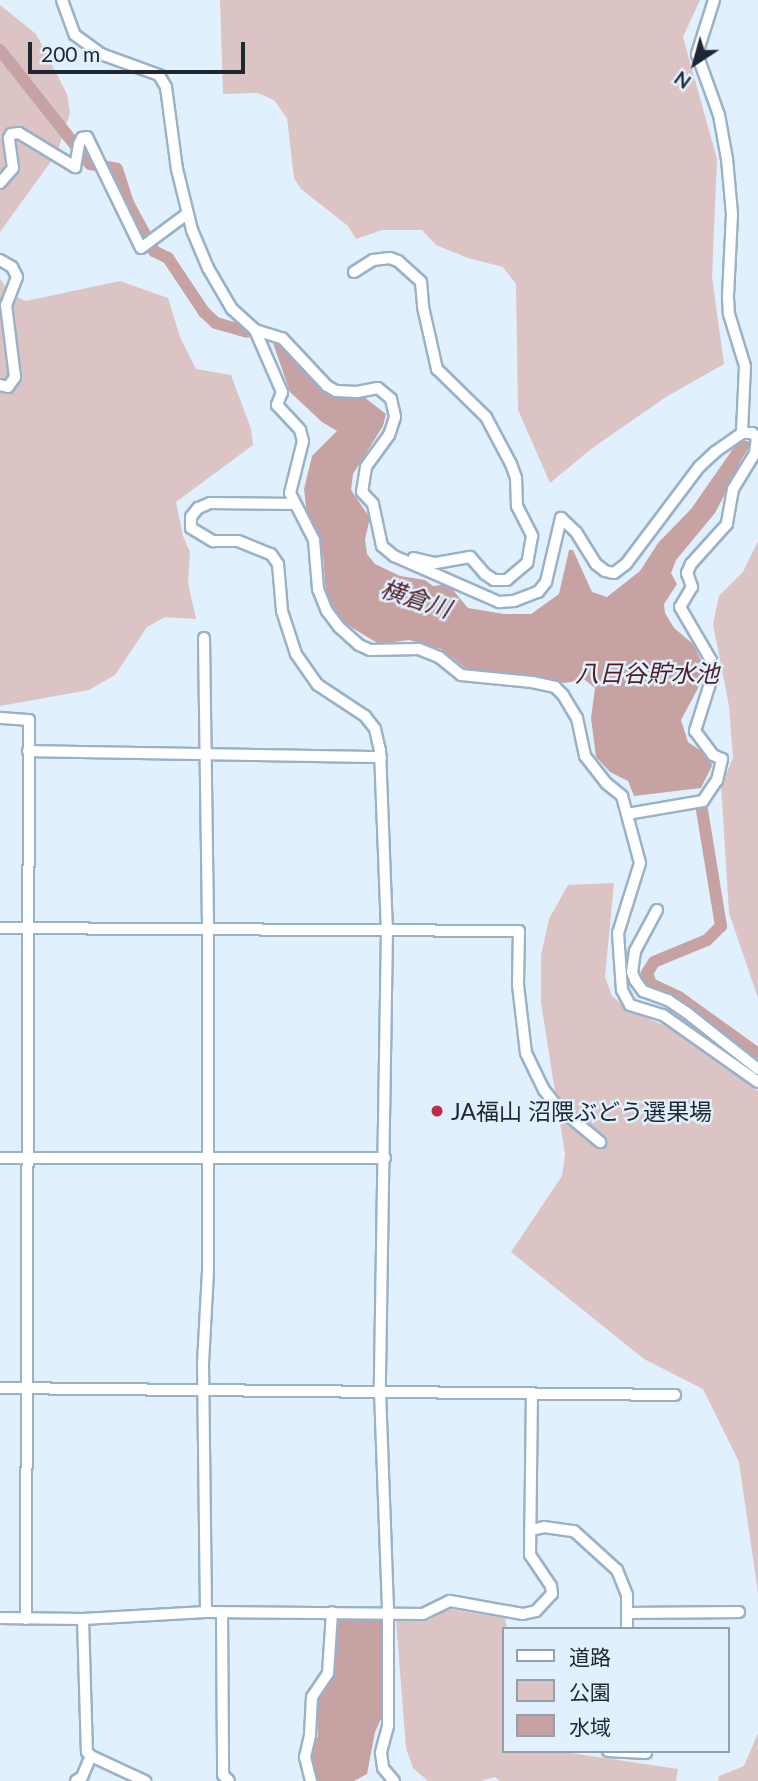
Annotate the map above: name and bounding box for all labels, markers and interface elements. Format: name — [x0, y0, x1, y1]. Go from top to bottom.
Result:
scale bar — [32, 28, 248, 72]
north arrow — [660, 28, 730, 98]
text: 200 m — [41, 41, 100, 66]
text: N — [670, 67, 695, 94]
water label: 横倉川 — [377, 573, 455, 623]
water label: 八日谷貯水池 — [575, 659, 719, 687]
place label: JA福山 沼隈ぶどう選果場 — [451, 1097, 712, 1125]
marker: JA福山 沼隈ぶどう選果場 — [429, 1103, 445, 1119]
legend — [503, 1627, 730, 1753]
text: 道路 — [569, 1644, 611, 1669]
text: 公園 — [569, 1679, 611, 1704]
text: 水域 — [569, 1714, 611, 1739]

